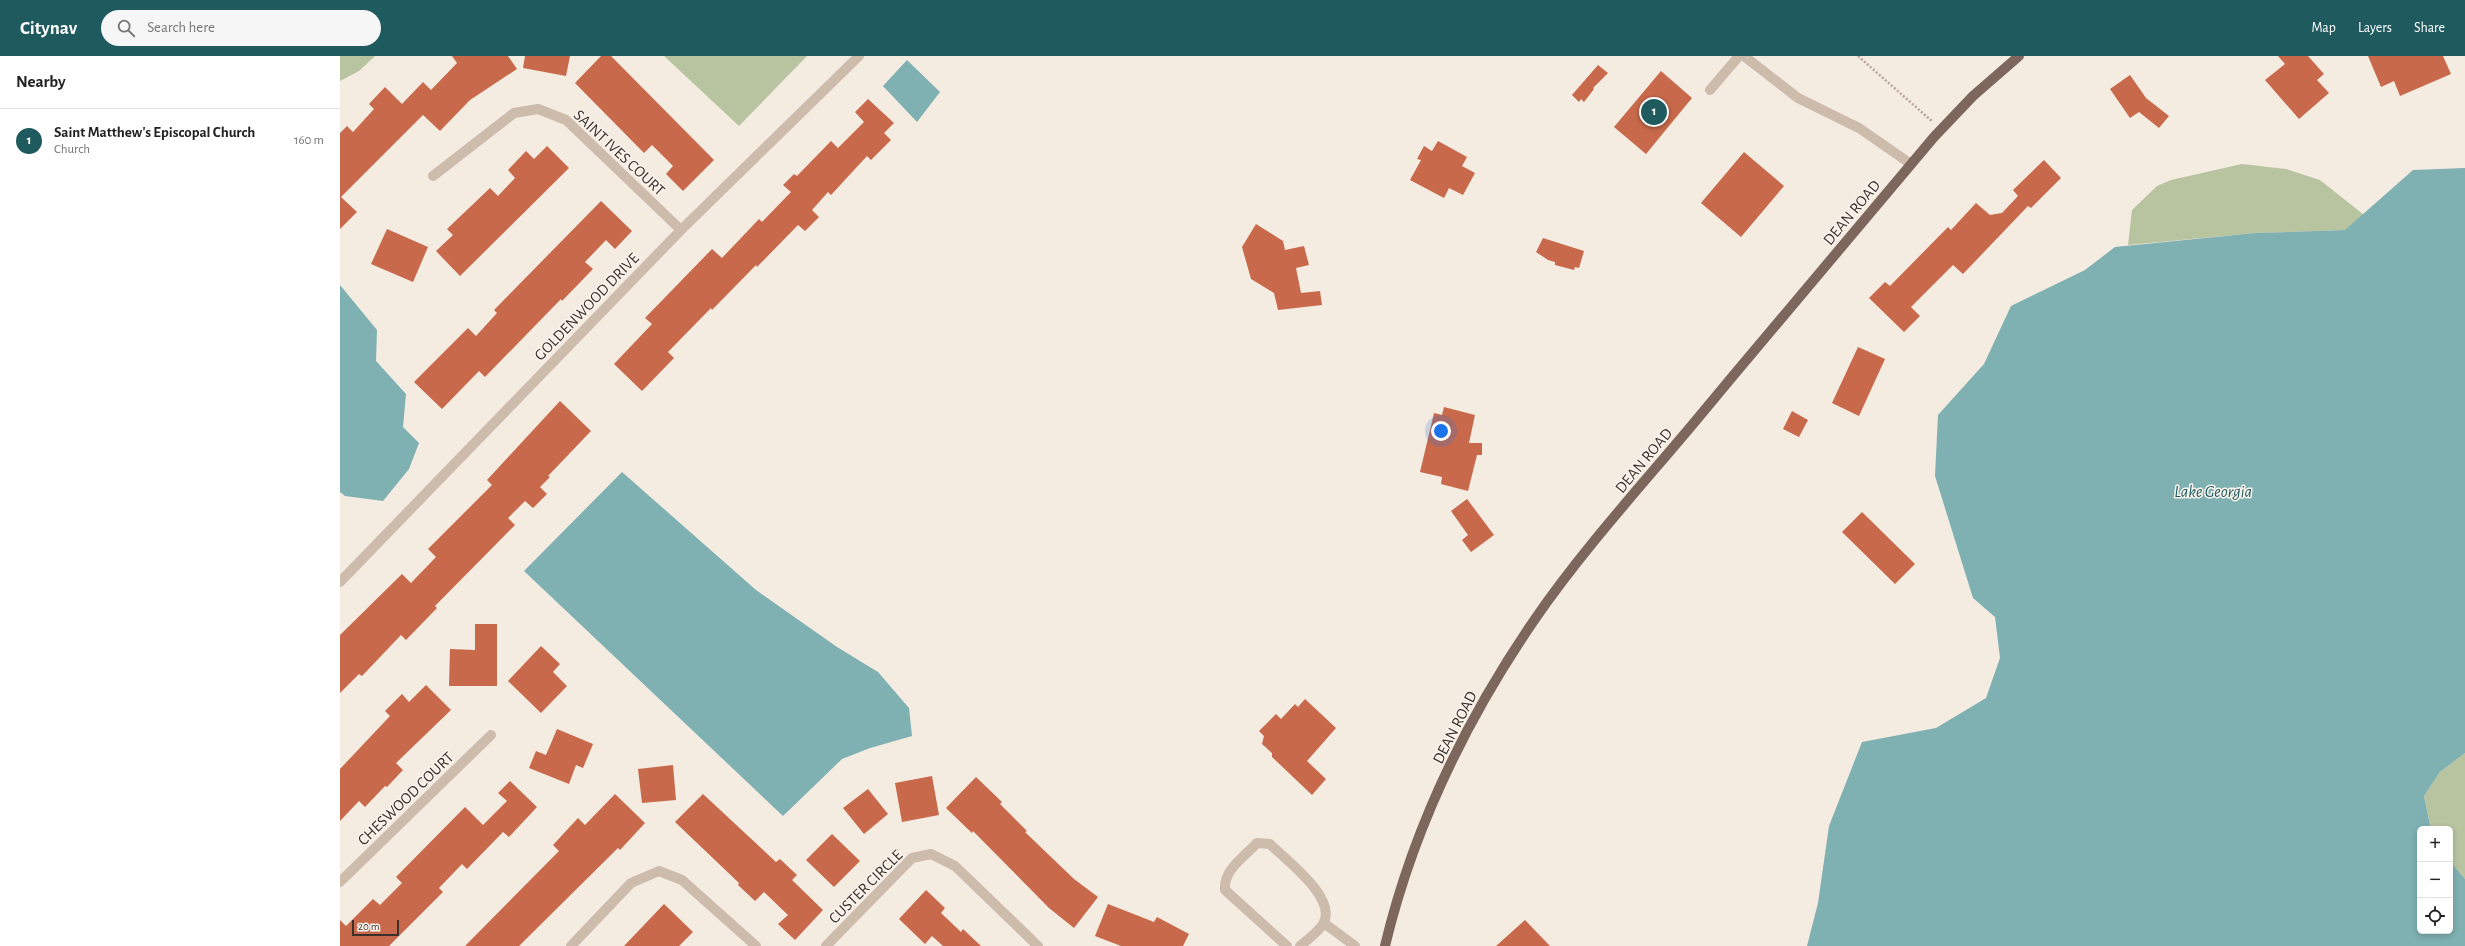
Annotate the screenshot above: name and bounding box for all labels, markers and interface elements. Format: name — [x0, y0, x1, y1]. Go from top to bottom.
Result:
search box — [101, 10, 381, 46]
icon: search — [115, 17, 137, 39]
text: Citynav — [20, 19, 77, 38]
text: Search here — [147, 20, 215, 35]
text: Map — [2311, 21, 2336, 35]
text: Layers — [2358, 21, 2392, 35]
text: Share — [2414, 21, 2445, 35]
text: Nearby — [16, 73, 66, 90]
pin: 1 — [1641, 97, 1667, 127]
street label: SAINT IVES COURT — [571, 107, 668, 199]
text: Saint Matthew's Episcopal Church — [54, 125, 255, 140]
text: 1 — [27, 134, 31, 147]
text: 160 m — [294, 134, 324, 147]
text: Church — [54, 143, 90, 156]
street label: DEAN ROAD — [1820, 177, 1883, 248]
street label: GOLDENWOOD DRIVE — [531, 250, 642, 363]
your location — [1431, 421, 1451, 441]
street label: DEAN ROAD — [1612, 425, 1675, 496]
water label: Lake Georgia — [2174, 483, 2252, 500]
street label: DEAN ROAD — [1430, 689, 1480, 766]
street label: CHESWOOD COURT — [355, 749, 457, 848]
map controls — [2417, 826, 2453, 934]
button: + — [2417, 826, 2453, 862]
street label: CUSTER CIRCLE — [826, 847, 906, 927]
button: − — [2417, 862, 2453, 898]
button: locate — [2417, 898, 2453, 934]
scale bar — [352, 918, 399, 937]
text: 20 m — [358, 921, 379, 932]

